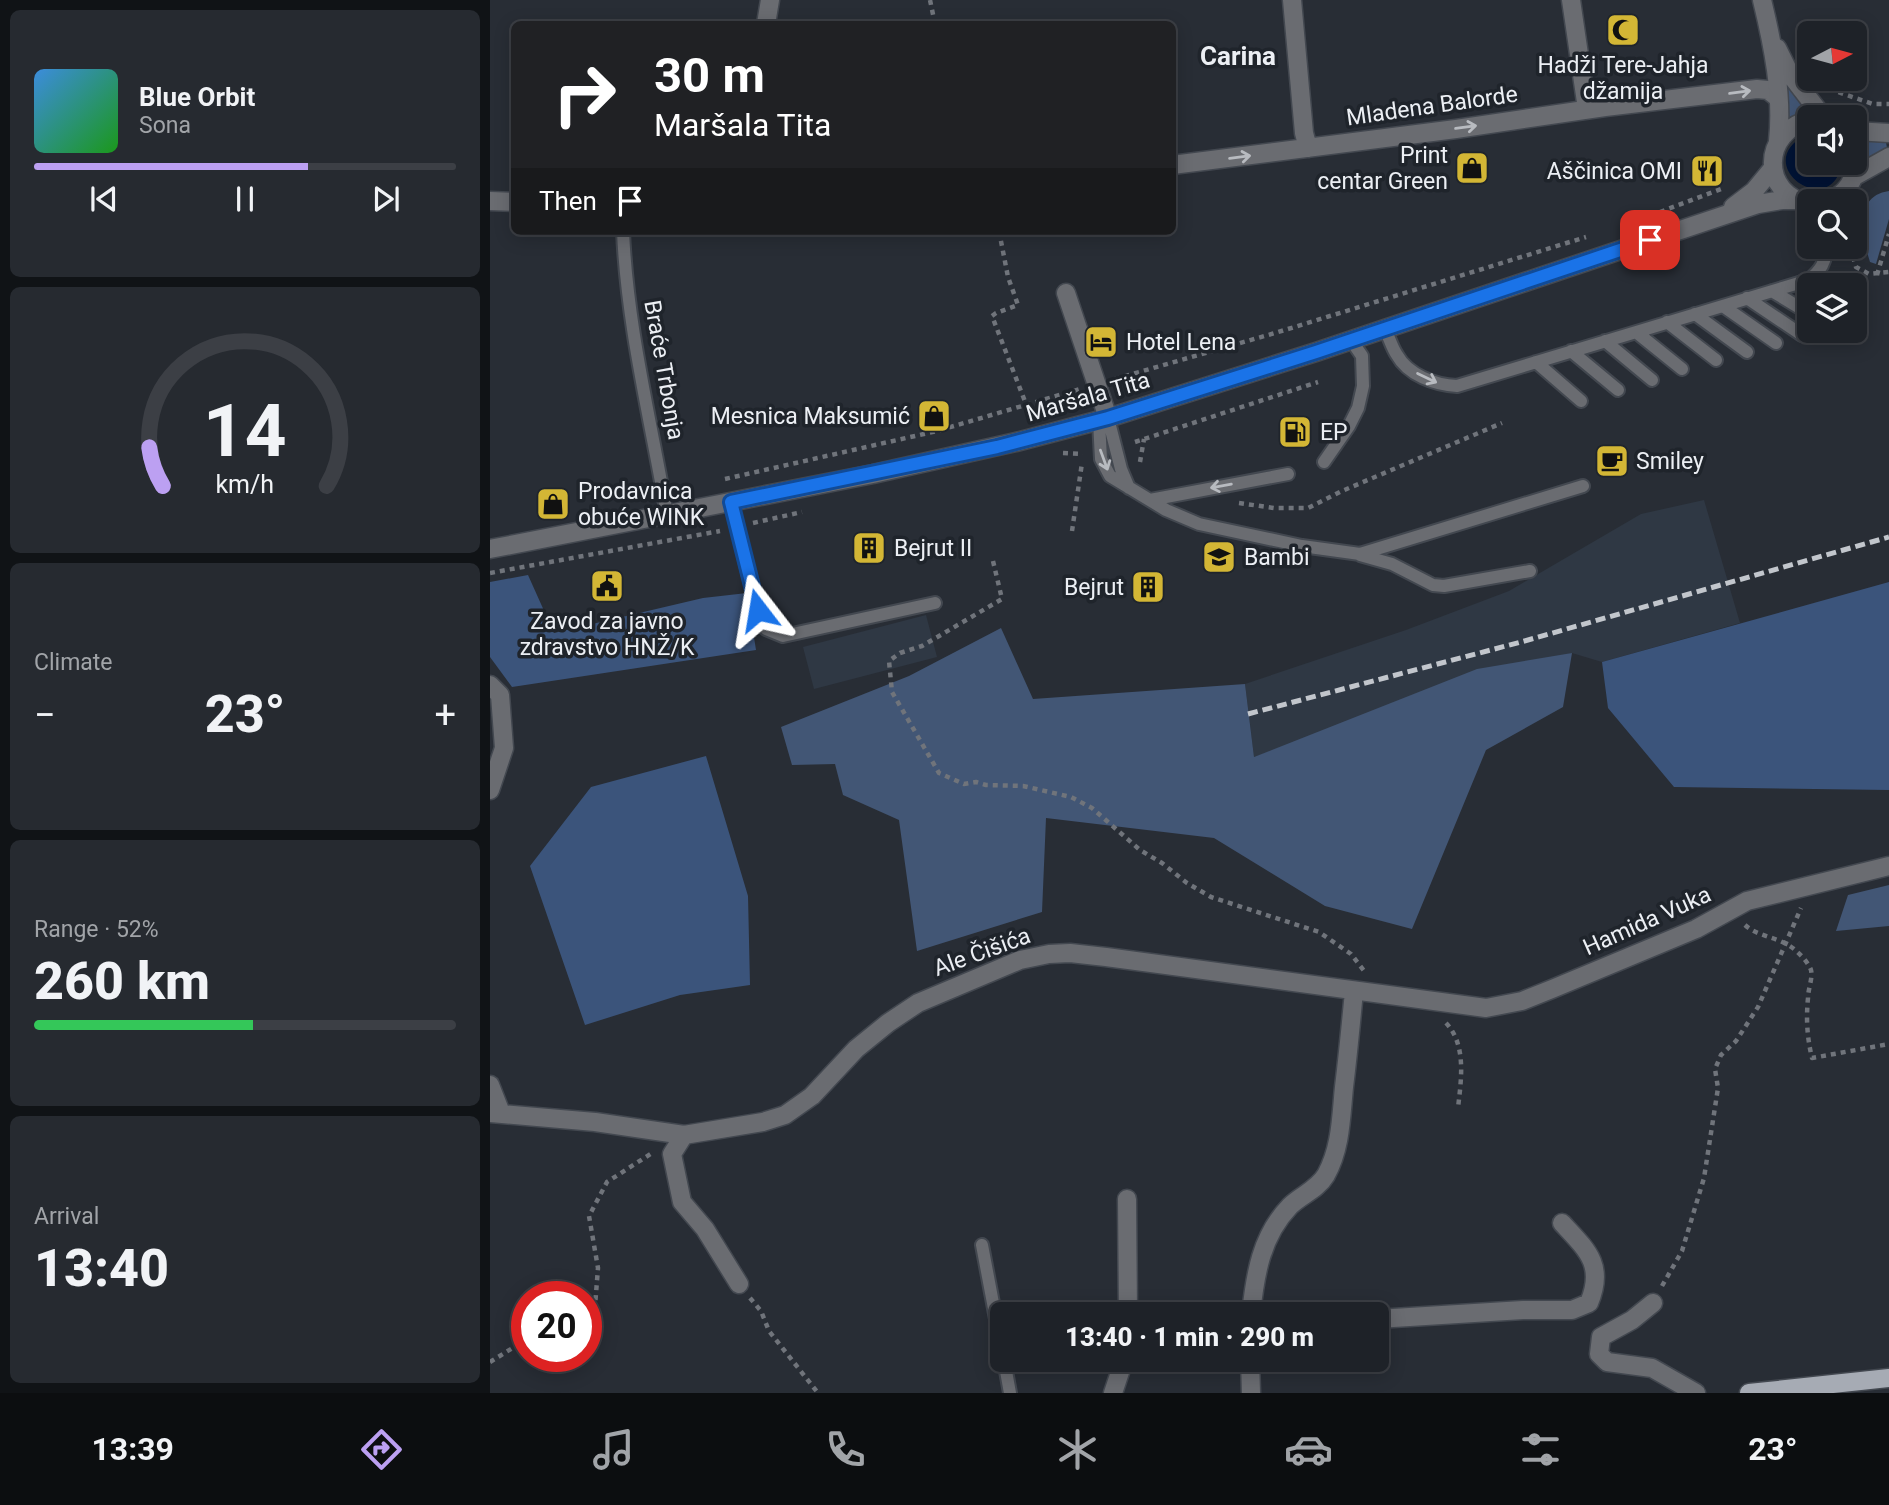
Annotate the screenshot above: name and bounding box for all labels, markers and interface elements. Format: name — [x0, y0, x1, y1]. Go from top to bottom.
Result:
mosque icon: Hadži Tere-Jahja džamija — [1604, 11, 1642, 49]
north arrow — [1797, 21, 1867, 91]
map controls — [1797, 21, 1867, 343]
district label: Carina — [1200, 41, 1276, 71]
text: 30 m — [654, 47, 765, 104]
icon: right — [539, 49, 630, 140]
place label: Hadži Tere-Jahja džamija — [1538, 52, 1708, 105]
street label: Mladena Balorde — [1345, 81, 1519, 131]
text: Blue Orbit — [139, 82, 255, 112]
one-way arrow — [1728, 85, 1751, 98]
button: sound — [1797, 105, 1867, 175]
text: Maršala Tita — [654, 106, 831, 144]
text: Sona — [139, 112, 191, 139]
one-way arrow — [1454, 121, 1477, 134]
place label: Print centar Green — [1317, 142, 1448, 195]
shop icon: Print centar Green — [1453, 149, 1491, 187]
one-way arrow — [1228, 150, 1251, 163]
restaurant icon: Aščinica OMI — [1688, 152, 1726, 190]
place label: Aščinica OMI — [1547, 158, 1682, 185]
icon: previous — [85, 180, 123, 218]
icon: pause — [226, 180, 264, 218]
icon: next — [367, 180, 405, 218]
icon: arrive — [611, 182, 649, 220]
text: Then — [539, 186, 597, 216]
button: search — [1797, 189, 1867, 259]
pin — [1620, 210, 1680, 270]
icon: arrive — [1631, 221, 1669, 259]
button: layers — [1797, 273, 1867, 343]
street label: Braće Trbonja — [638, 298, 690, 442]
hotel icon: Hotel Lena — [1082, 323, 1120, 361]
place label: Hotel Lena — [1126, 329, 1236, 356]
street label: Maršala Tita — [1023, 366, 1153, 428]
one-way arrow — [1416, 372, 1437, 386]
text: 14 — [203, 388, 287, 474]
shop icon: Mesnica Maksumić — [915, 397, 953, 435]
place label: Mesnica Maksumić — [711, 403, 910, 430]
fuel station icon: EP — [1276, 413, 1314, 451]
place label: EP — [1320, 419, 1348, 446]
cafe icon: Smiley — [1593, 442, 1631, 480]
place label: Smiley — [1636, 448, 1704, 475]
one-way arrow — [1099, 449, 1111, 470]
text: km/h — [216, 470, 274, 499]
place label: Prodavnica obuće WINK — [578, 478, 705, 531]
one-way arrow — [1210, 480, 1232, 493]
shop icon: Prodavnica obuće WINK — [534, 485, 572, 523]
building icon: Bejrut II — [850, 529, 888, 567]
place label: Bejrut II — [894, 535, 972, 562]
school or university icon: Bambi — [1200, 538, 1238, 576]
place label: Bambi — [1244, 544, 1310, 571]
public building icon: Zavod za javno zdravstvo HNŽ/K — [588, 567, 626, 605]
building icon: Bejrut — [1129, 568, 1167, 606]
position arrow — [721, 573, 795, 647]
place label: Bejrut — [1064, 574, 1124, 601]
place label: Zavod za javno zdravstvo HNŽ/K — [520, 608, 695, 661]
text: Climate — [34, 649, 113, 676]
text: 23° — [205, 684, 285, 745]
text: − — [34, 693, 56, 737]
text: + — [434, 693, 456, 737]
street label: Hamida Vuka — [1579, 881, 1715, 961]
text: Range · 52% — [34, 916, 159, 943]
street label: Ale Čišića — [929, 920, 1034, 982]
text: 260 km — [34, 951, 210, 1012]
text: Arrival — [34, 1203, 99, 1230]
text: 13:40 — [34, 1238, 169, 1299]
speed limit sign: 20 — [511, 1281, 602, 1372]
text: 13:40 · 1 min · 290 m — [1065, 1322, 1314, 1352]
icon: directions — [357, 1425, 406, 1474]
icon: music — [589, 1425, 638, 1474]
icon: phone — [821, 1425, 870, 1474]
icon: climate — [1053, 1425, 1102, 1474]
icon: car — [1284, 1425, 1333, 1474]
icon: filters — [1516, 1425, 1565, 1474]
text: 13:39 — [91, 1430, 174, 1468]
text: 23° — [1748, 1430, 1797, 1468]

